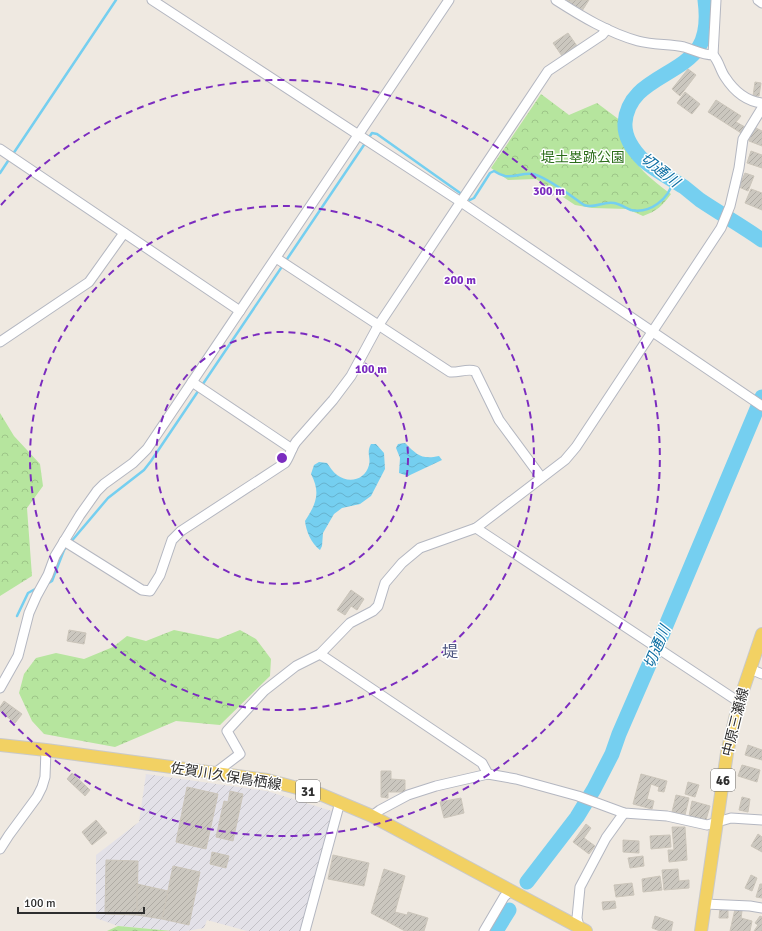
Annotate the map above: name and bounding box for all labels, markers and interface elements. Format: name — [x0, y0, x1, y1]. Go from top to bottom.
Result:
park label: 堤土塁跡公園 — [541, 149, 625, 166]
water label: 切通川 — [637, 149, 685, 192]
text: 300 m — [533, 184, 565, 199]
text: 200 m — [444, 273, 476, 288]
text: 100 m — [355, 362, 387, 377]
centre of rings — [275, 451, 289, 465]
water label: 切通川 — [640, 621, 675, 671]
district label: 堤 — [442, 642, 458, 662]
street label: 中原三瀬線 — [719, 686, 752, 758]
street label: 佐賀川久保鳥栖線 — [169, 759, 283, 794]
road number: 46 — [711, 769, 735, 791]
road number: 31 — [296, 780, 320, 802]
scale bar — [18, 889, 144, 915]
text: 100 m — [24, 896, 56, 911]

